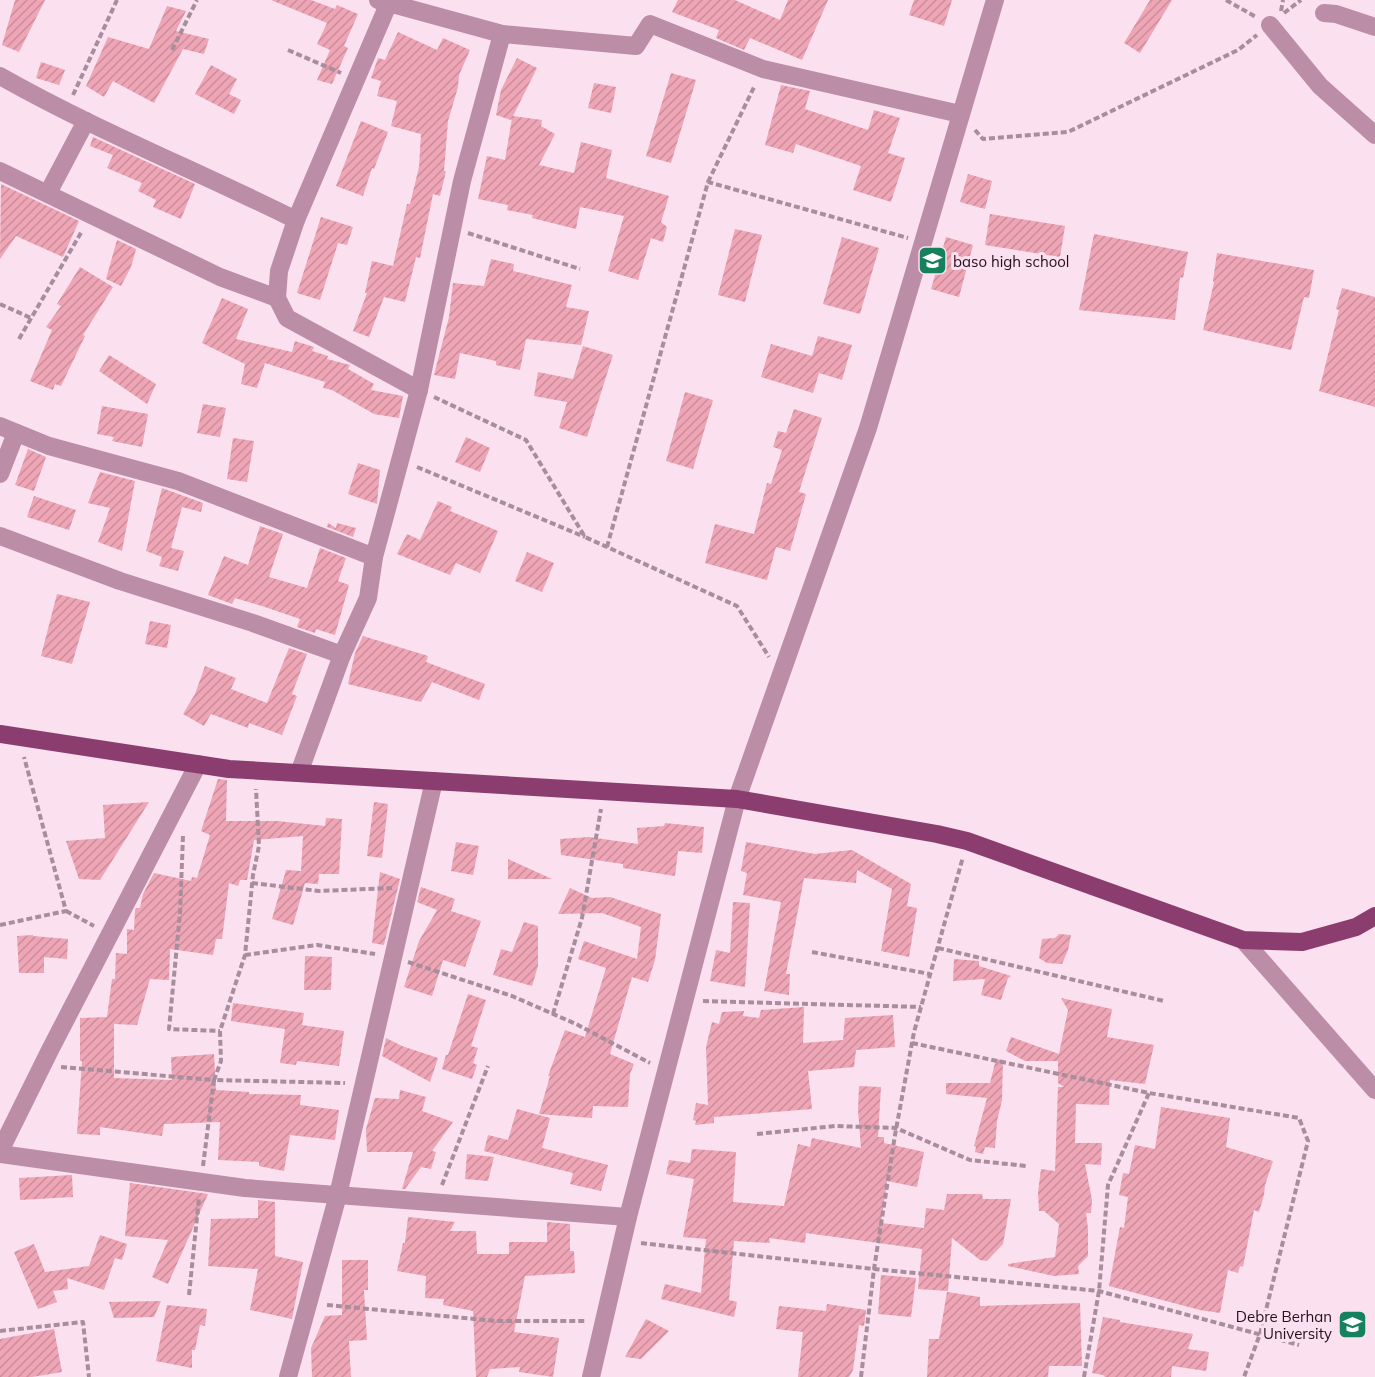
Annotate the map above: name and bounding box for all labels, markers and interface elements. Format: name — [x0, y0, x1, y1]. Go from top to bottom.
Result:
school or university icon: baso high school — [916, 245, 948, 277]
place label: baso high school — [953, 252, 1069, 271]
place label: Debre Berhan University — [1236, 1307, 1332, 1343]
school or university icon: Debre Berhan University — [1337, 1309, 1369, 1341]

